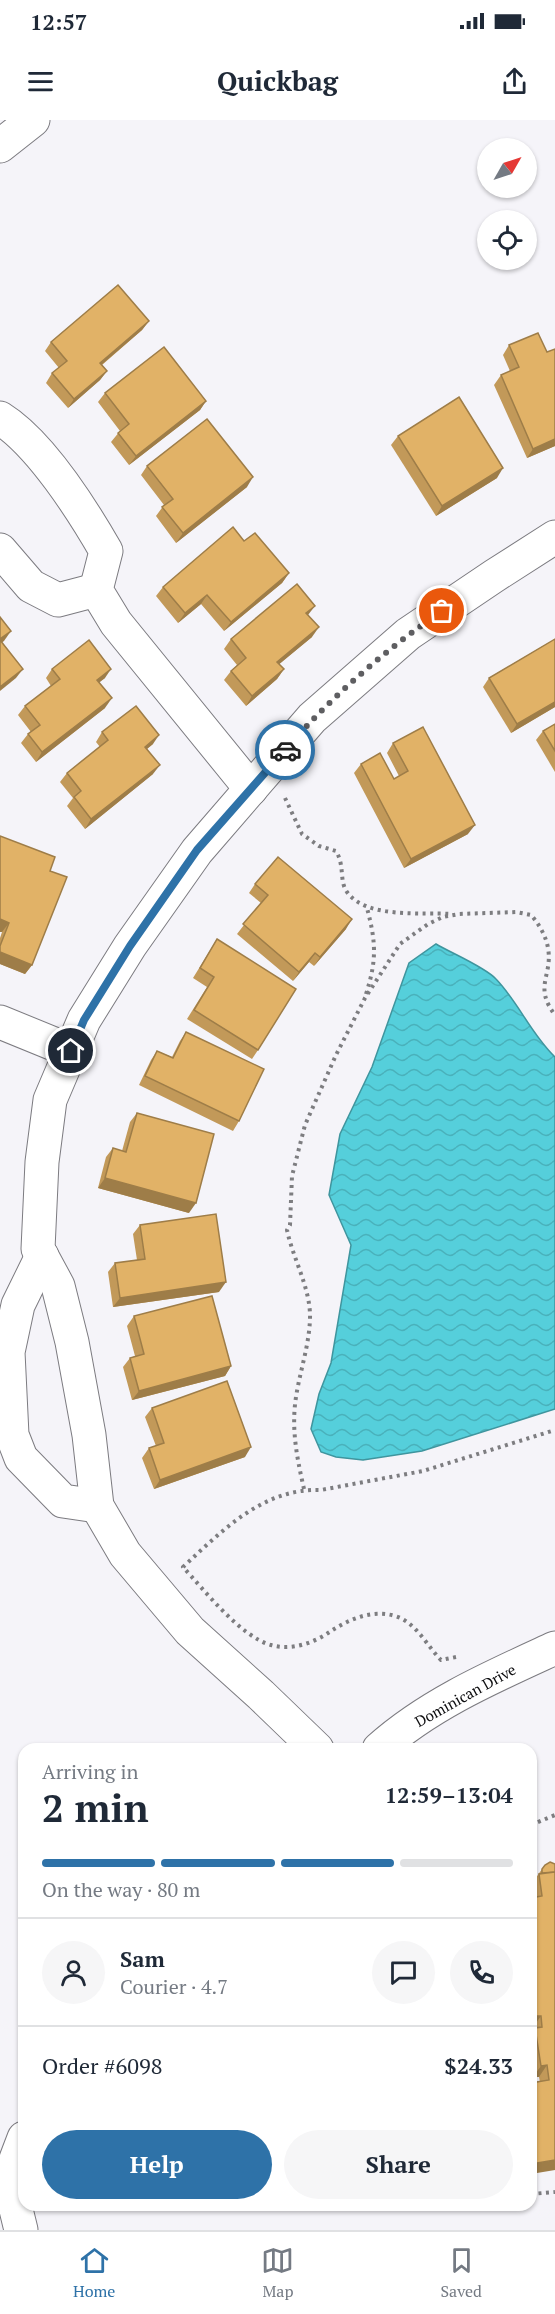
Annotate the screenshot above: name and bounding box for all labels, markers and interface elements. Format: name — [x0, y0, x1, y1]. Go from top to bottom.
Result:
text: 12:57 — [30, 7, 87, 36]
text: Quickbag — [217, 63, 338, 99]
icon: menu — [24, 65, 57, 98]
icon: share — [498, 65, 531, 98]
north arrow — [477, 138, 537, 198]
map controls — [477, 138, 537, 270]
button: locate — [477, 210, 537, 270]
pin — [416, 585, 467, 636]
icon: bag — [425, 594, 458, 627]
courier — [255, 720, 315, 780]
icon: car — [269, 734, 302, 767]
pin — [45, 1025, 96, 1076]
icon: home — [54, 1034, 87, 1067]
street label: Dominican Drive — [411, 1659, 519, 1731]
text: Arriving in — [42, 1758, 138, 1785]
text: 12:59–13:04 — [385, 1780, 513, 1809]
text: 2 min — [42, 1781, 149, 1833]
text: On the way · 80 m — [42, 1876, 200, 1903]
button: person — [42, 1941, 105, 2004]
button: chat — [372, 1941, 435, 2004]
button: phone — [450, 1941, 513, 2004]
text: Sam — [120, 1944, 165, 1973]
text: Courier · 4.7 — [120, 1973, 228, 2000]
text: Order #6098 — [42, 2051, 162, 2080]
text: $24.33 — [444, 2051, 513, 2080]
button: Help — [42, 2130, 272, 2199]
button: Share — [284, 2130, 513, 2199]
tab: Home — [73, 2244, 115, 2302]
tab: Map — [261, 2244, 294, 2302]
tab: Saved — [441, 2244, 482, 2302]

